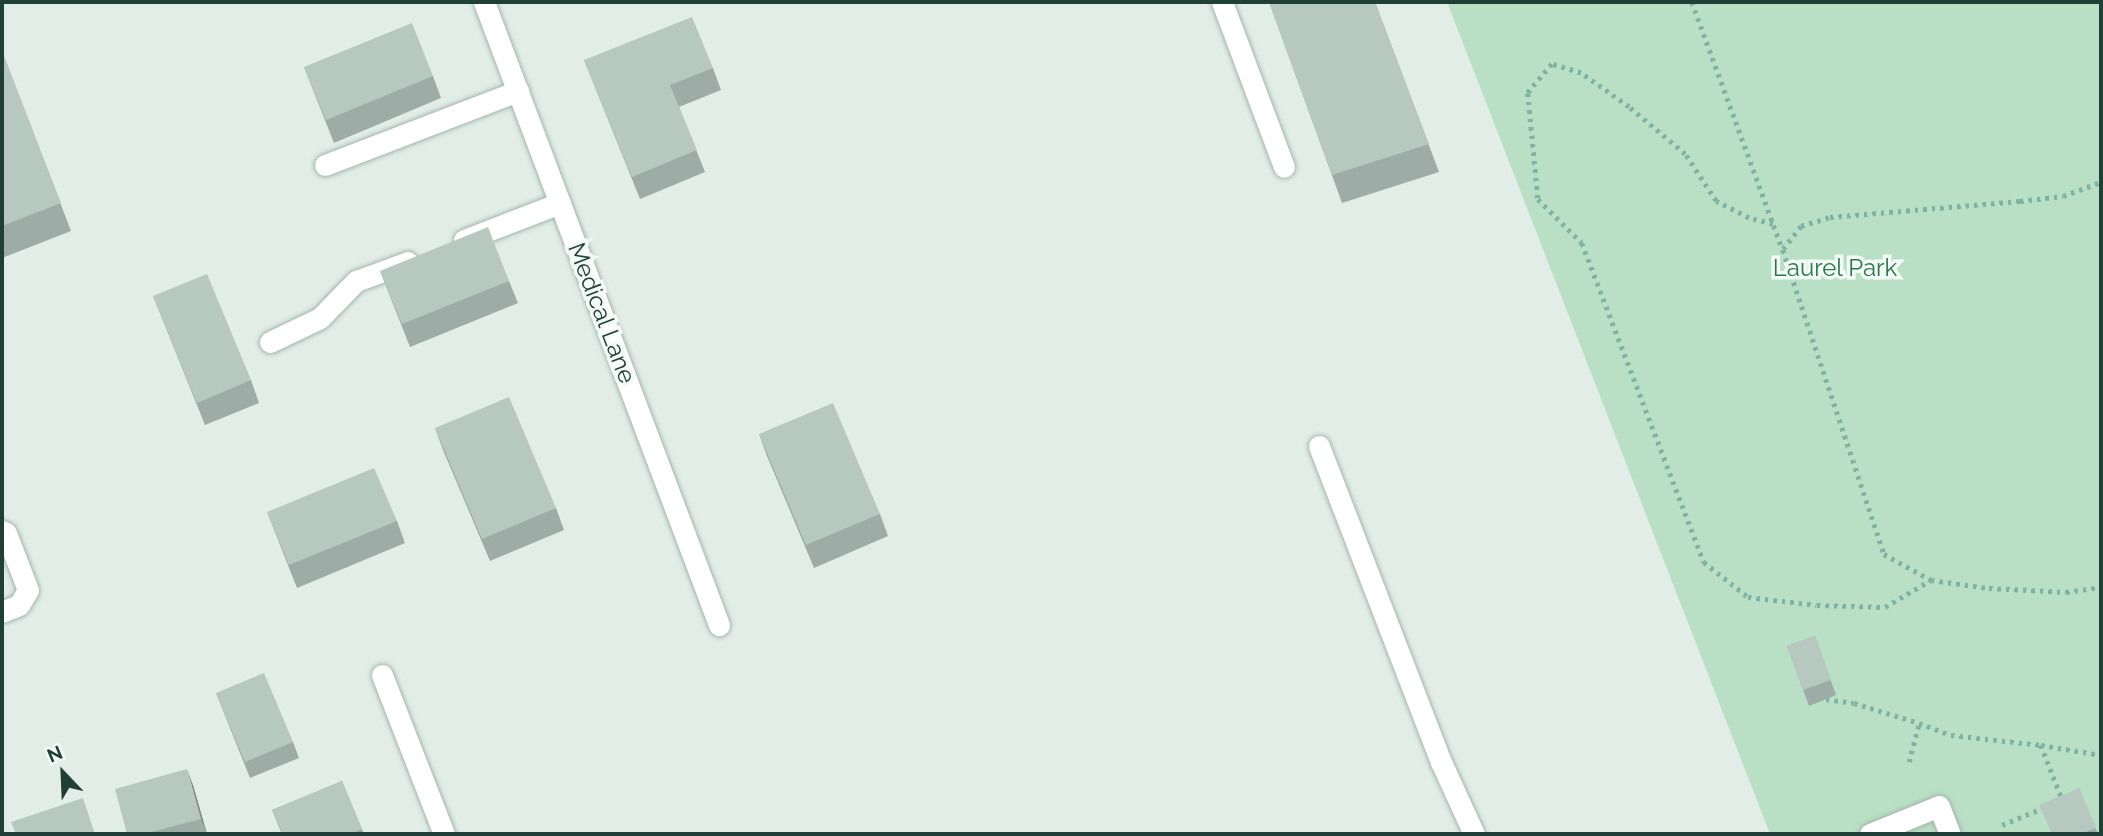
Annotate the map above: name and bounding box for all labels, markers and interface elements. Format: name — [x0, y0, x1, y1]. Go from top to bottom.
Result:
street label: Medical Lane — [562, 238, 642, 388]
park label: Laurel Park — [1772, 254, 1898, 282]
north arrow — [28, 738, 98, 808]
text: N — [44, 741, 66, 767]

